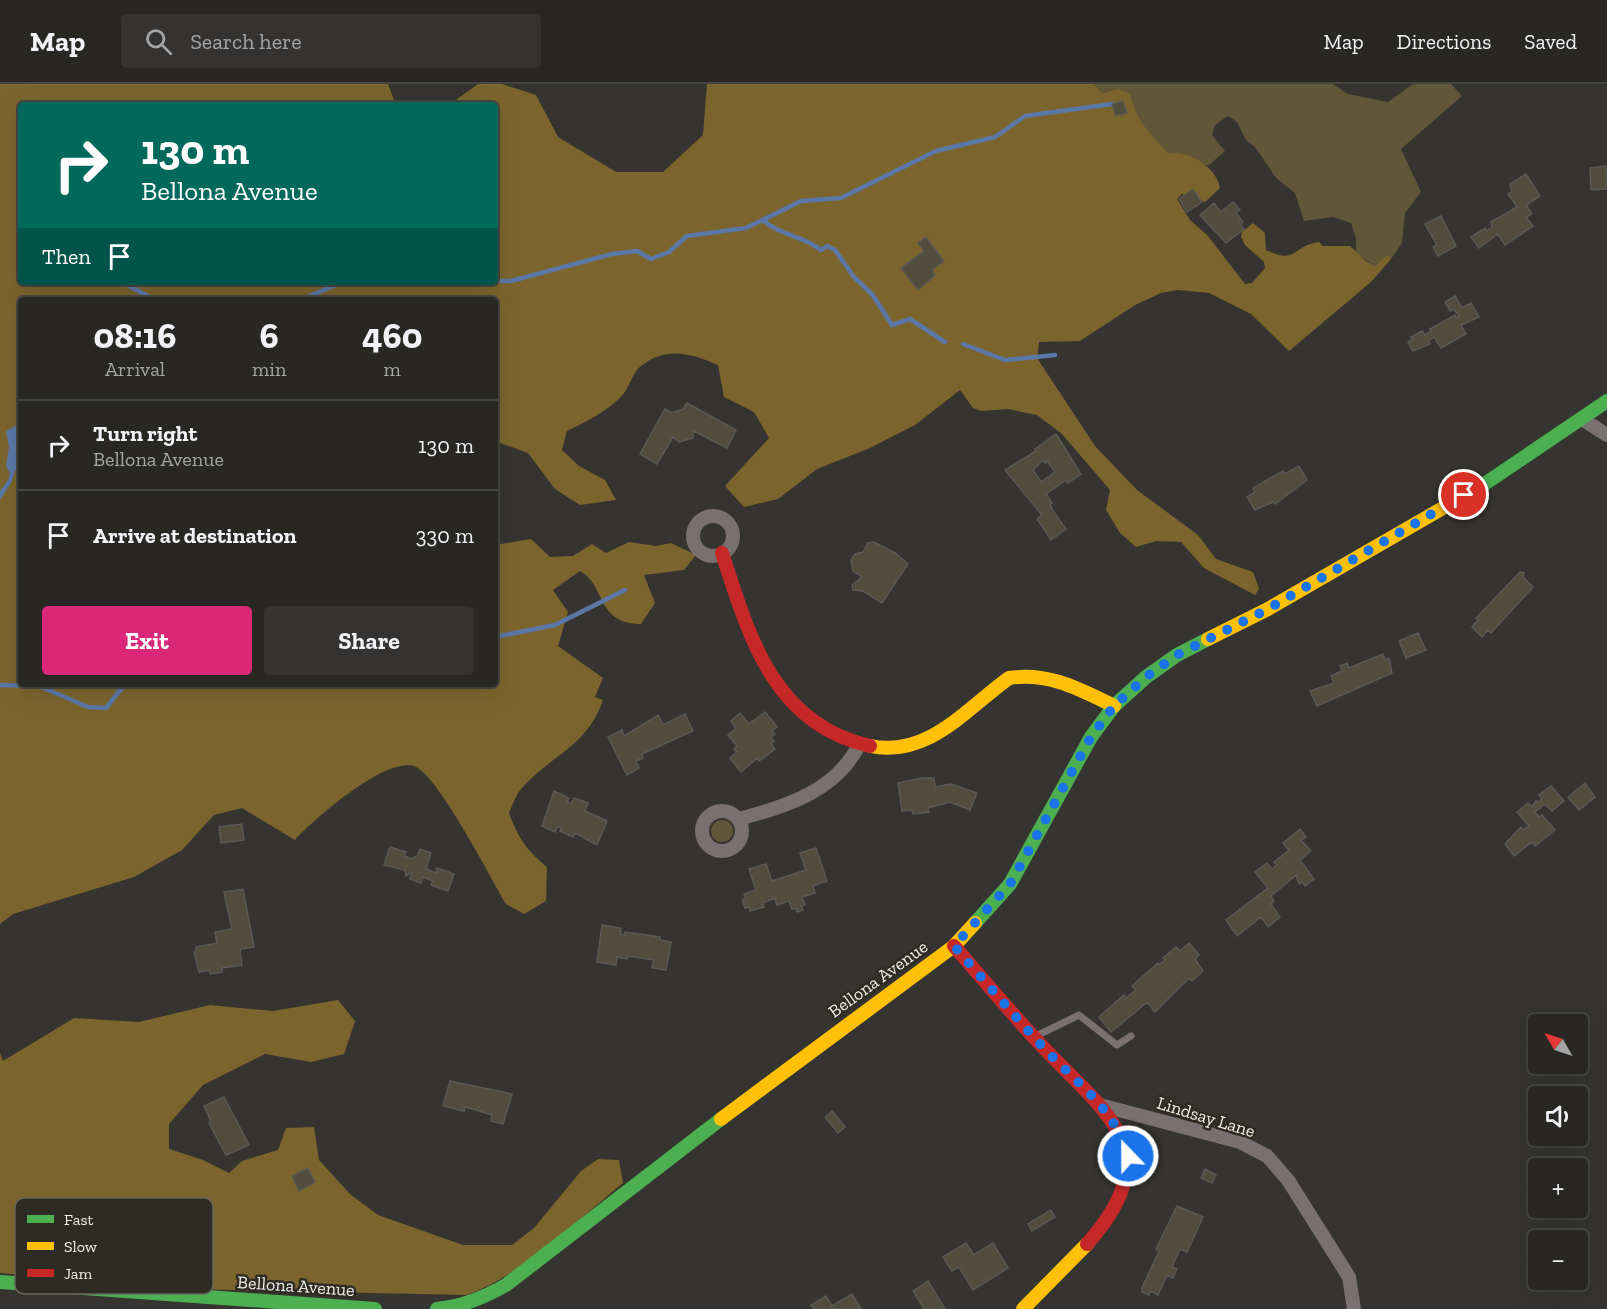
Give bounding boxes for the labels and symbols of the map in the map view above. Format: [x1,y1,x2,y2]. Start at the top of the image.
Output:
pin [1438,469,1489,520]
street label: Bellona Avenue [824,935,932,1023]
north arrow [1528,1014,1588,1074]
street label: Lindsay Lane [1154,1092,1258,1142]
position arrow [1096,1124,1160,1188]
legend [15,1198,213,1294]
text: Fast [64,1210,93,1229]
text: Slow [64,1237,98,1256]
text: Jam [64,1264,93,1283]
street label: Bellona Avenue [237,1271,355,1301]

